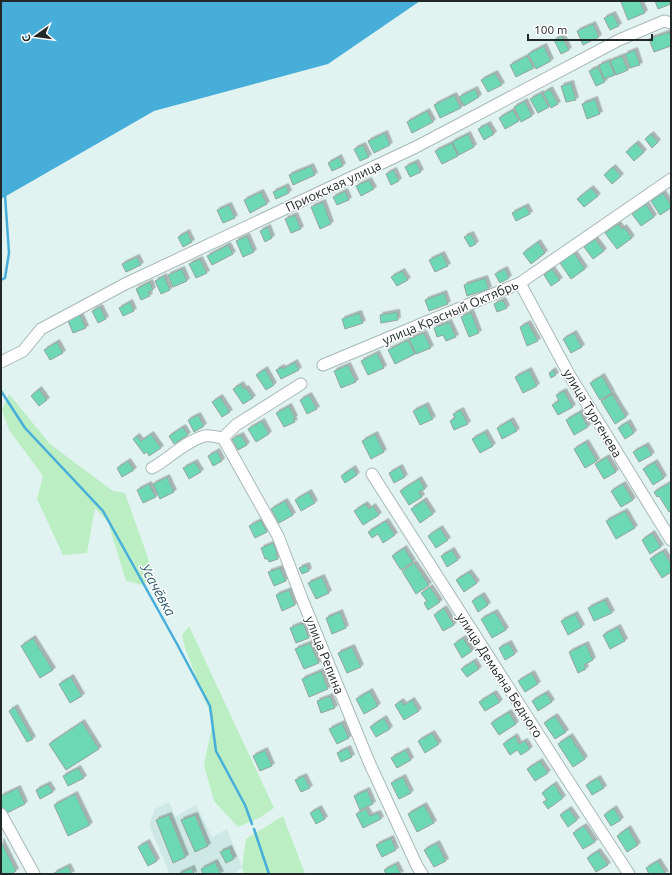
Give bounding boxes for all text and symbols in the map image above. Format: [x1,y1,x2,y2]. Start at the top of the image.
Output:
north arrow [16,16,56,56]
scale bar [528,16,652,42]
text: 100 m [534,23,567,36]
text: С [20,34,33,43]
street label: Приокская улица [283,158,383,214]
street label: улица Красный Октябрь [380,277,520,347]
street label: улица Тургенева [561,366,625,460]
water label: Усачёвка [137,560,179,619]
street label: улица Демьяна Бедного [454,610,546,740]
street label: улица Репина [303,614,347,696]

